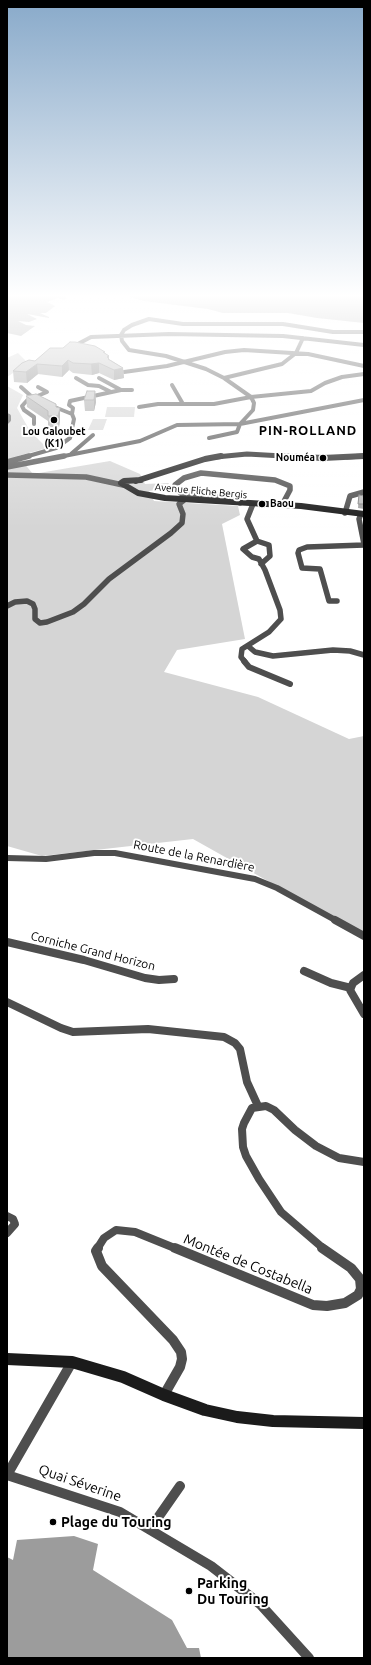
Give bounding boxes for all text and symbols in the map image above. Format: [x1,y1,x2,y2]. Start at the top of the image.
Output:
marker: Lou Galoubet (K1) [49,415,59,425]
district label: PIN-ROLLAND [259,423,357,439]
place label: Lou Galoubet (K1) [22,426,86,450]
place label: Nouméa [276,452,315,464]
marker: Nouméa [318,453,328,463]
street label: Avenue Fliche Bergis [154,481,248,501]
place label: Baou [270,498,294,510]
marker: Baou [257,499,267,509]
street label: Route de la Renardière [132,837,256,875]
street label: Corniche Grand Horizon [29,929,157,973]
street label: Montée de Costabella [181,1230,315,1298]
street label: Quai Séverine [36,1461,124,1505]
place label: Plage du Touring [61,1514,172,1530]
marker: Plage du Touring [48,1517,58,1527]
place label: Parking Du Touring [197,1575,269,1608]
marker: Parking Du Touring [184,1586,194,1596]

